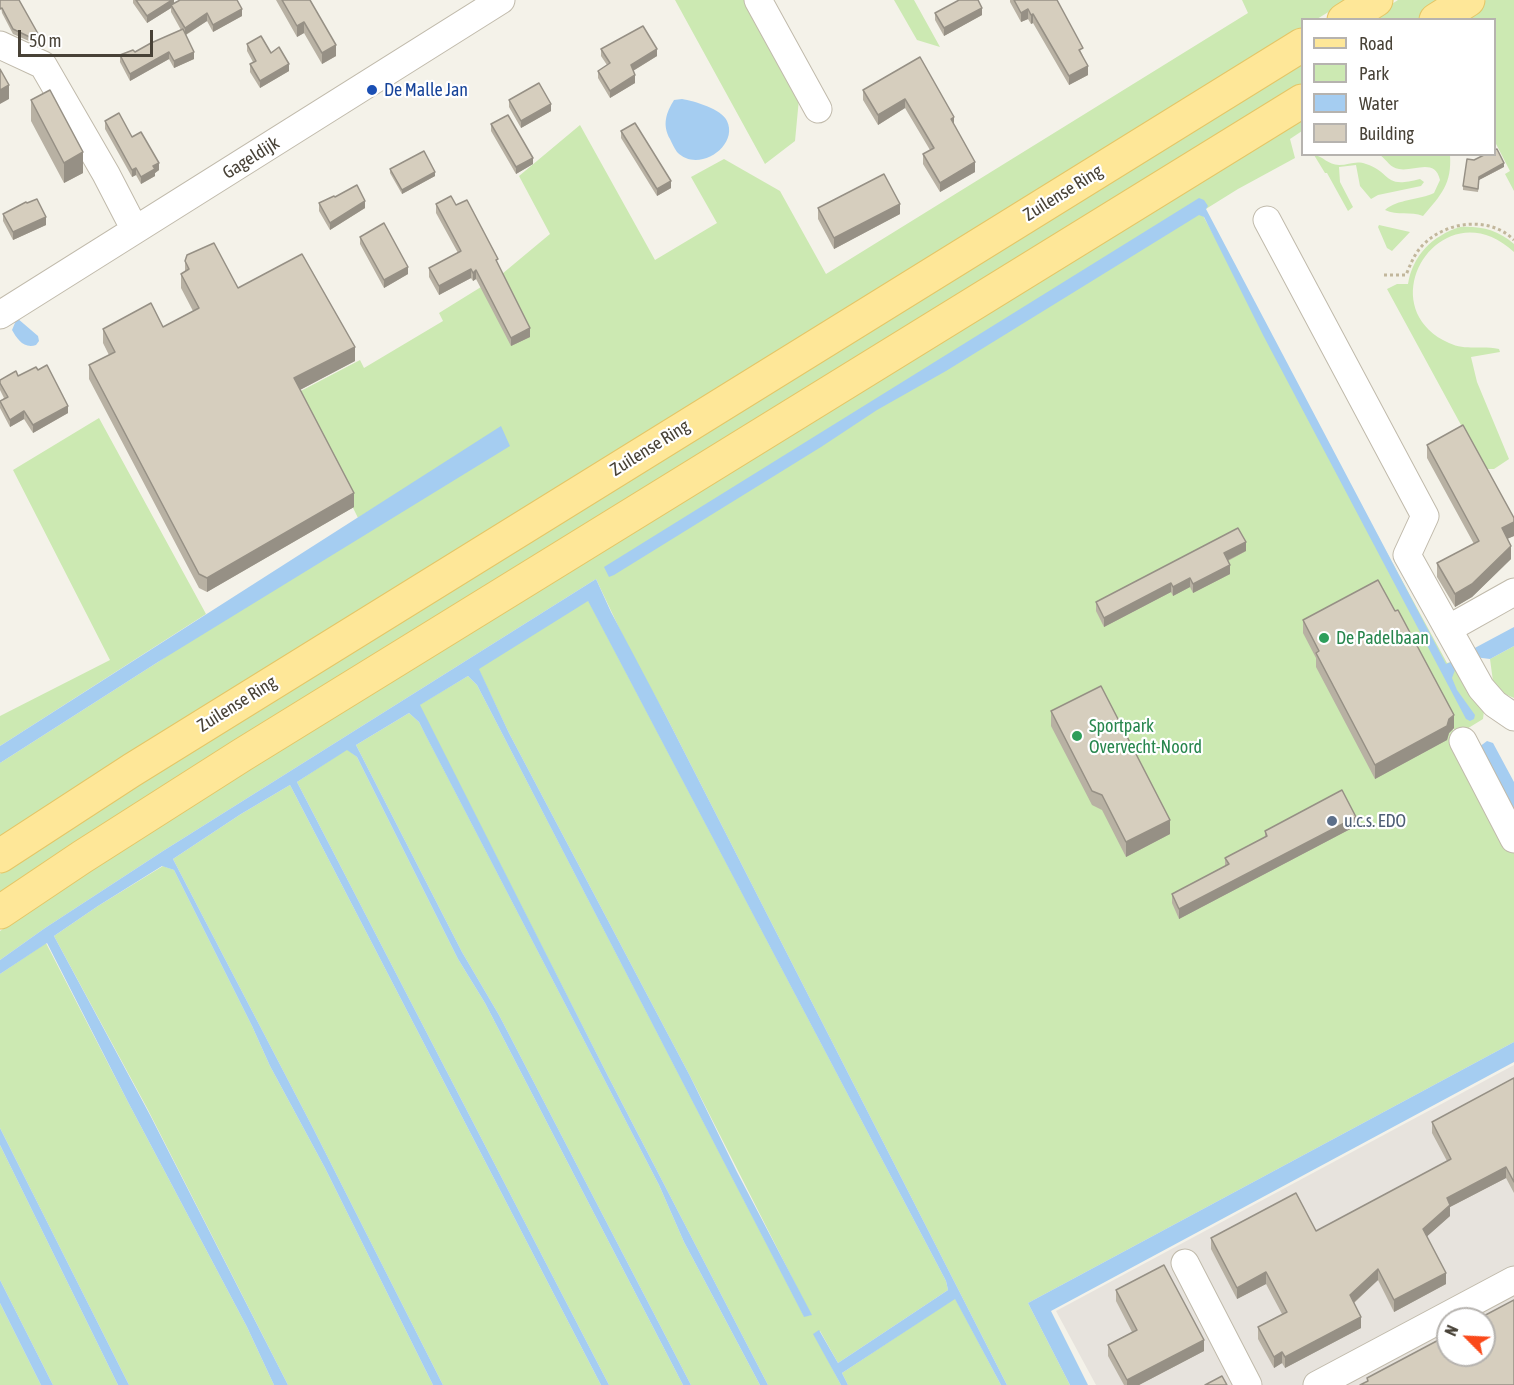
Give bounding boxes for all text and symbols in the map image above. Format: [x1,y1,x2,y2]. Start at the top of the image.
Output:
scale bar [21,18,156,56]
legend [1301,18,1496,156]
text: 50 m [29,30,61,51]
text: Road [1359,33,1393,54]
text: Park [1359,63,1389,84]
place label: De Malle Jan [384,79,468,101]
marker: De Malle Jan [365,83,379,97]
text: Water [1359,93,1398,114]
text: Building [1359,123,1414,144]
street label: Gageldijk [219,132,283,184]
street label: Zuilense Ring [1020,160,1106,226]
street label: Zuilense Ring [607,415,693,481]
place label: De Padelbaan [1336,627,1429,649]
marker: De Padelbaan [1317,631,1331,645]
street label: Zuilense Ring [194,671,280,737]
place label: Sportpark Overvecht-Noord [1089,715,1202,758]
marker: Sportpark Overvecht-Noord [1070,729,1084,743]
place label: u.c.s. EDO [1344,810,1406,832]
marker: u.c.s. EDO [1325,814,1339,828]
north arrow [1436,1307,1496,1367]
text: N [1441,1323,1462,1338]

